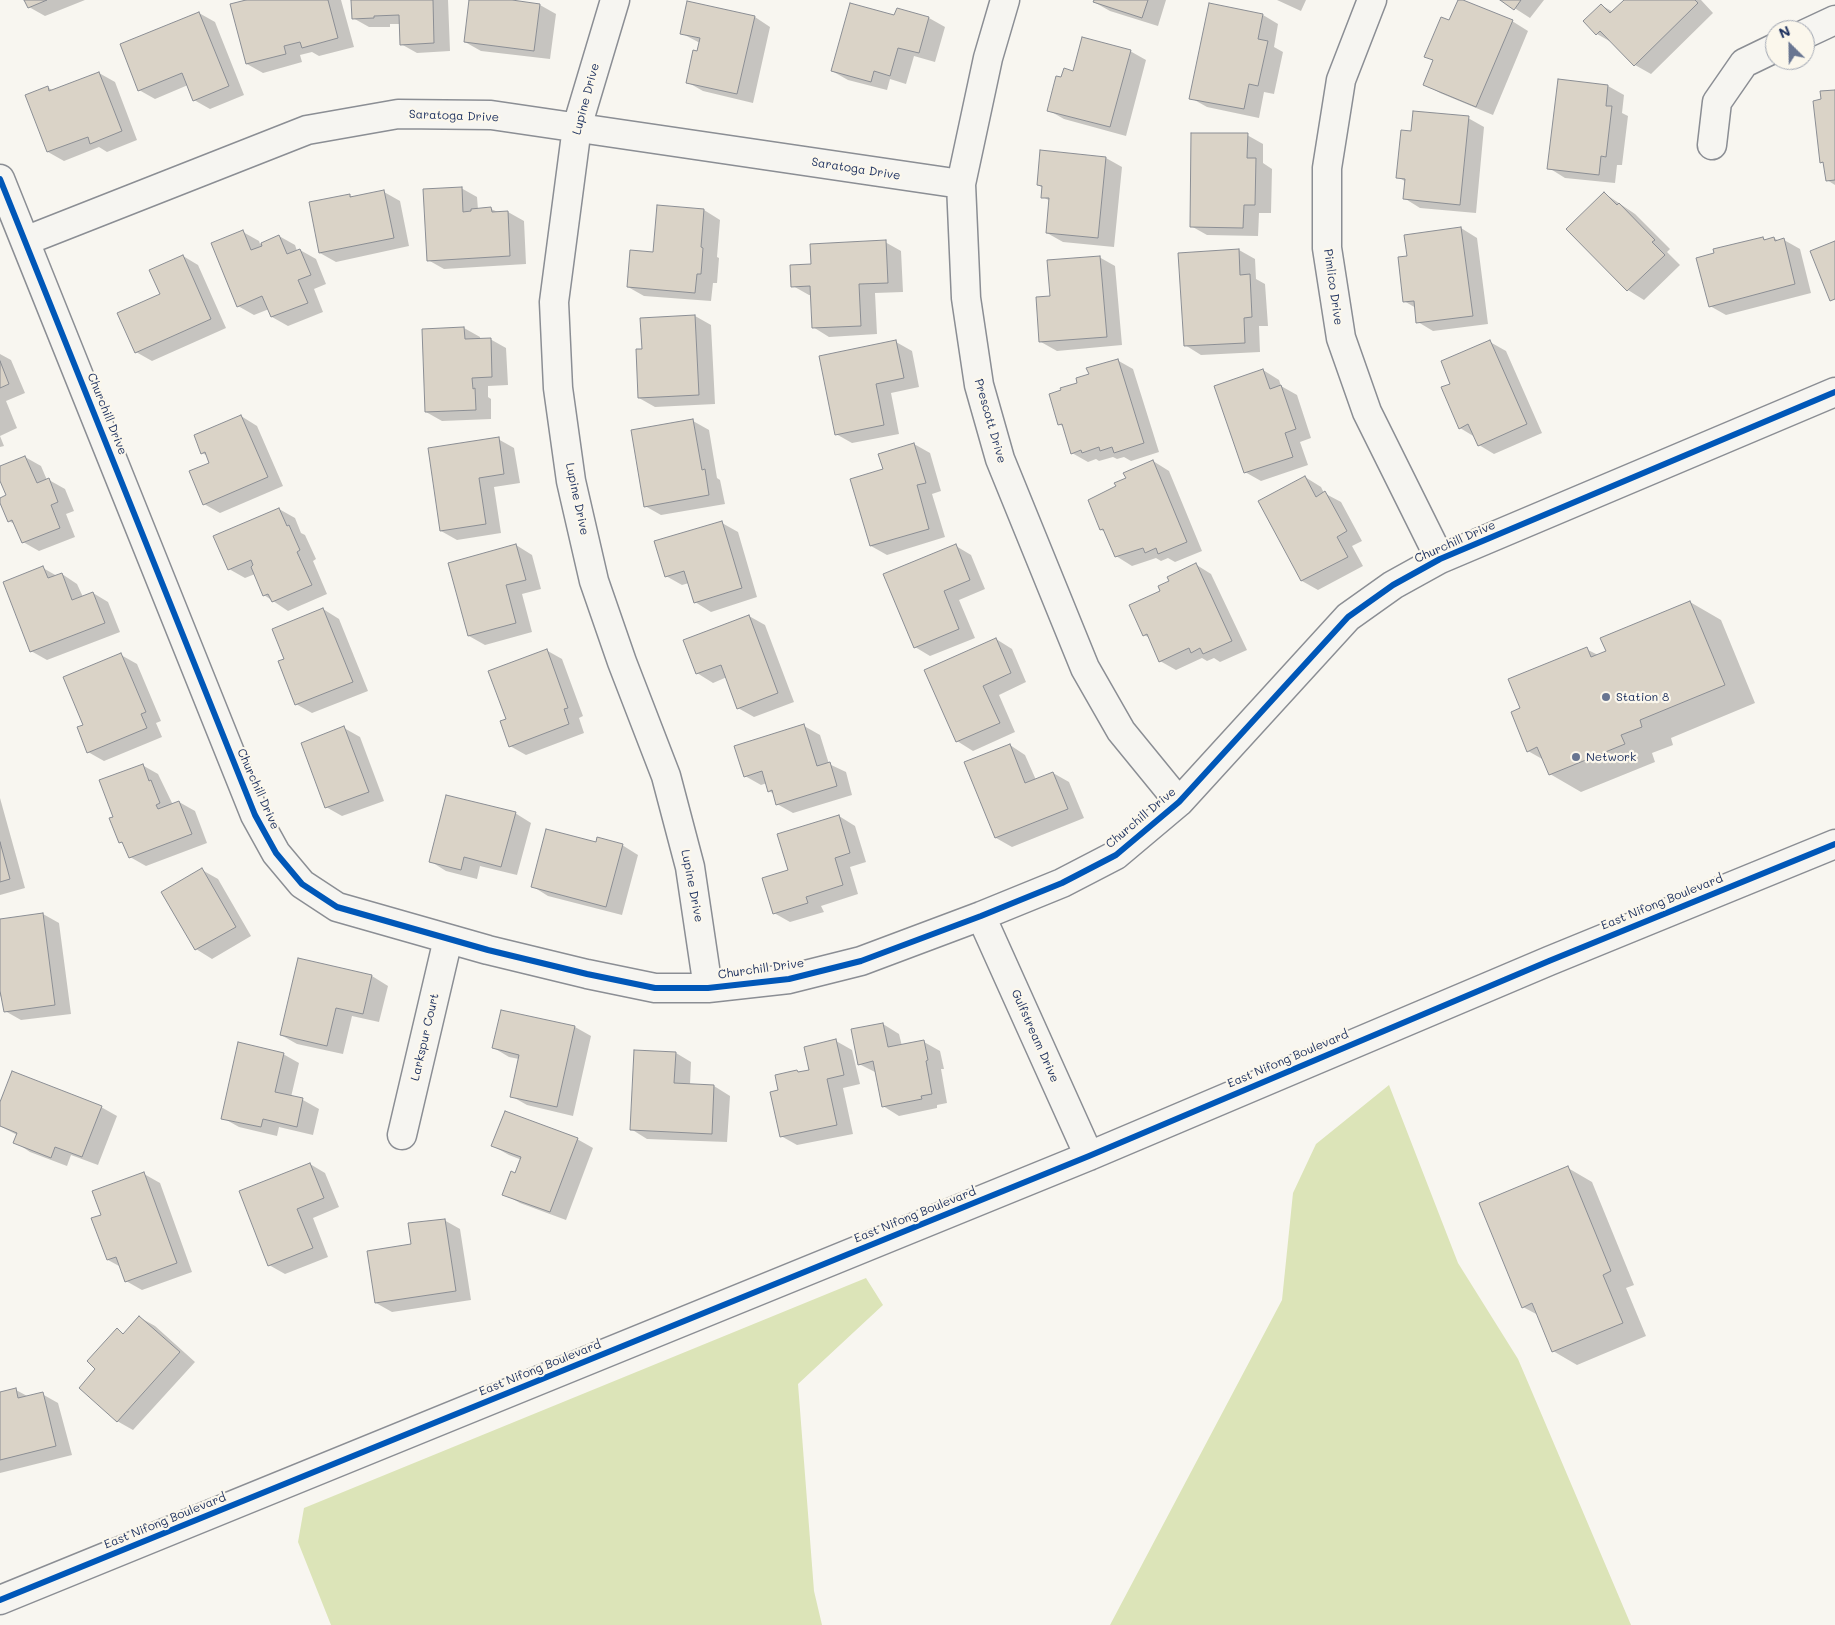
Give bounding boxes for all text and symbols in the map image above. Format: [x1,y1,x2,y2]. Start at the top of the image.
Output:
north arrow [1765,20,1815,70]
text: N [1776,21,1793,42]
street label: Lupine Drive [570,62,602,136]
street label: Saratoga Drive [409,107,499,125]
street label: Saratoga Drive [810,155,902,183]
street label: Pimlico Drive [1321,248,1345,326]
street label: Churchill Drive [84,371,130,457]
street label: Prescott Drive [971,377,1009,465]
street label: Lupine Drive [562,462,592,536]
street label: Churchill Drive [1412,518,1498,566]
place label: Station 8 [1616,690,1669,704]
marker: Station 8 [1600,691,1612,703]
street label: Churchill Drive [234,746,282,832]
place label: Network [1586,750,1636,764]
marker: Network [1570,751,1582,763]
street label: Churchill Drive [1103,785,1179,851]
street label: Lupine Drive [678,849,706,923]
street label: East Nifong Boulevard [1599,871,1725,933]
street label: Churchill Drive [717,956,805,982]
street label: Gulfstream Drive [1008,987,1062,1085]
street label: Larkspur Court [408,992,442,1082]
street label: East Nifong Boulevard [1225,1027,1351,1091]
street label: East Nifong Boulevard [852,1184,978,1246]
street label: East Nifong Boulevard [477,1337,603,1399]
street label: East Nifong Boulevard [102,1490,228,1552]

